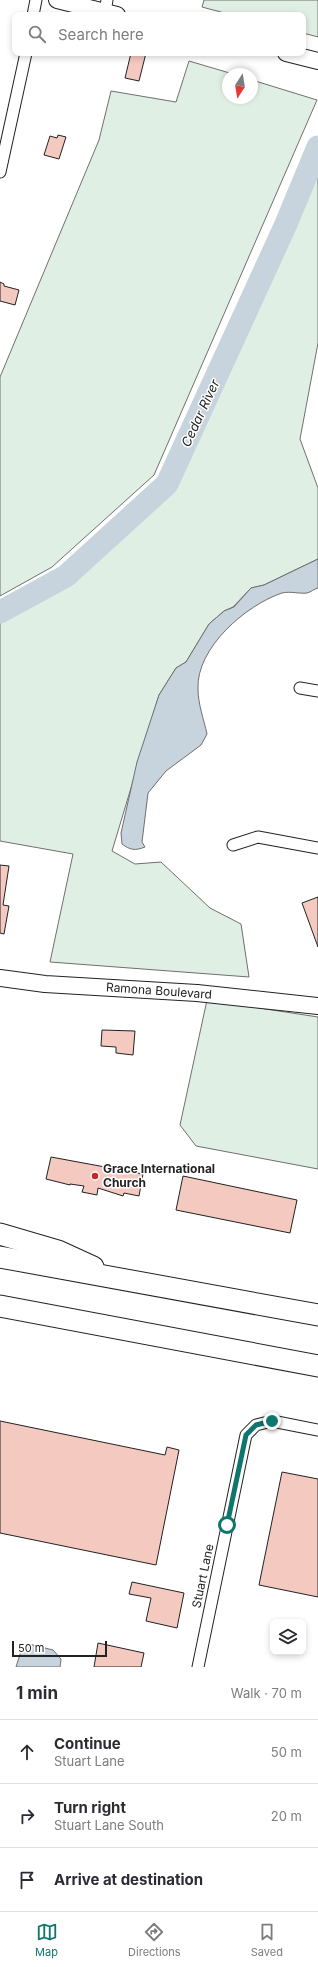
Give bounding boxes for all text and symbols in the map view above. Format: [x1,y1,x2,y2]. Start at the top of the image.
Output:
search box [12,12,306,56]
icon: search [26,23,48,45]
text: Search here [58,25,144,44]
north arrow [222,68,258,104]
water label: Cedar River [177,376,223,449]
street label: Ramona Boulevard [106,979,213,1002]
place label: Grace International Church [103,1161,215,1190]
marker: Grace International Church [90,1171,100,1181]
route end [263,1412,281,1430]
route start [218,1516,236,1534]
street label: Stuart Lane [188,1543,217,1609]
map controls [270,1619,306,1655]
button: layers [270,1619,306,1655]
scale bar [12,1639,107,1658]
text: 50 m [18,1641,44,1655]
text: 1 min [16,1683,58,1703]
text: Walk · 70 m [231,1685,302,1701]
text: Continue [54,1734,121,1753]
icon: ahead [16,1741,38,1763]
text: 50 m [271,1744,302,1760]
text: Stuart Lane [54,1753,125,1769]
text: Turn right [54,1798,126,1817]
icon: right [16,1805,38,1827]
text: 20 m [271,1808,302,1824]
text: Stuart Lane South [54,1817,164,1833]
icon: arrive [16,1869,38,1891]
text: Arrive at destination [54,1870,203,1889]
tab: Map [35,1921,58,1959]
tab: Directions [128,1921,181,1959]
tab: Saved [251,1921,283,1959]

